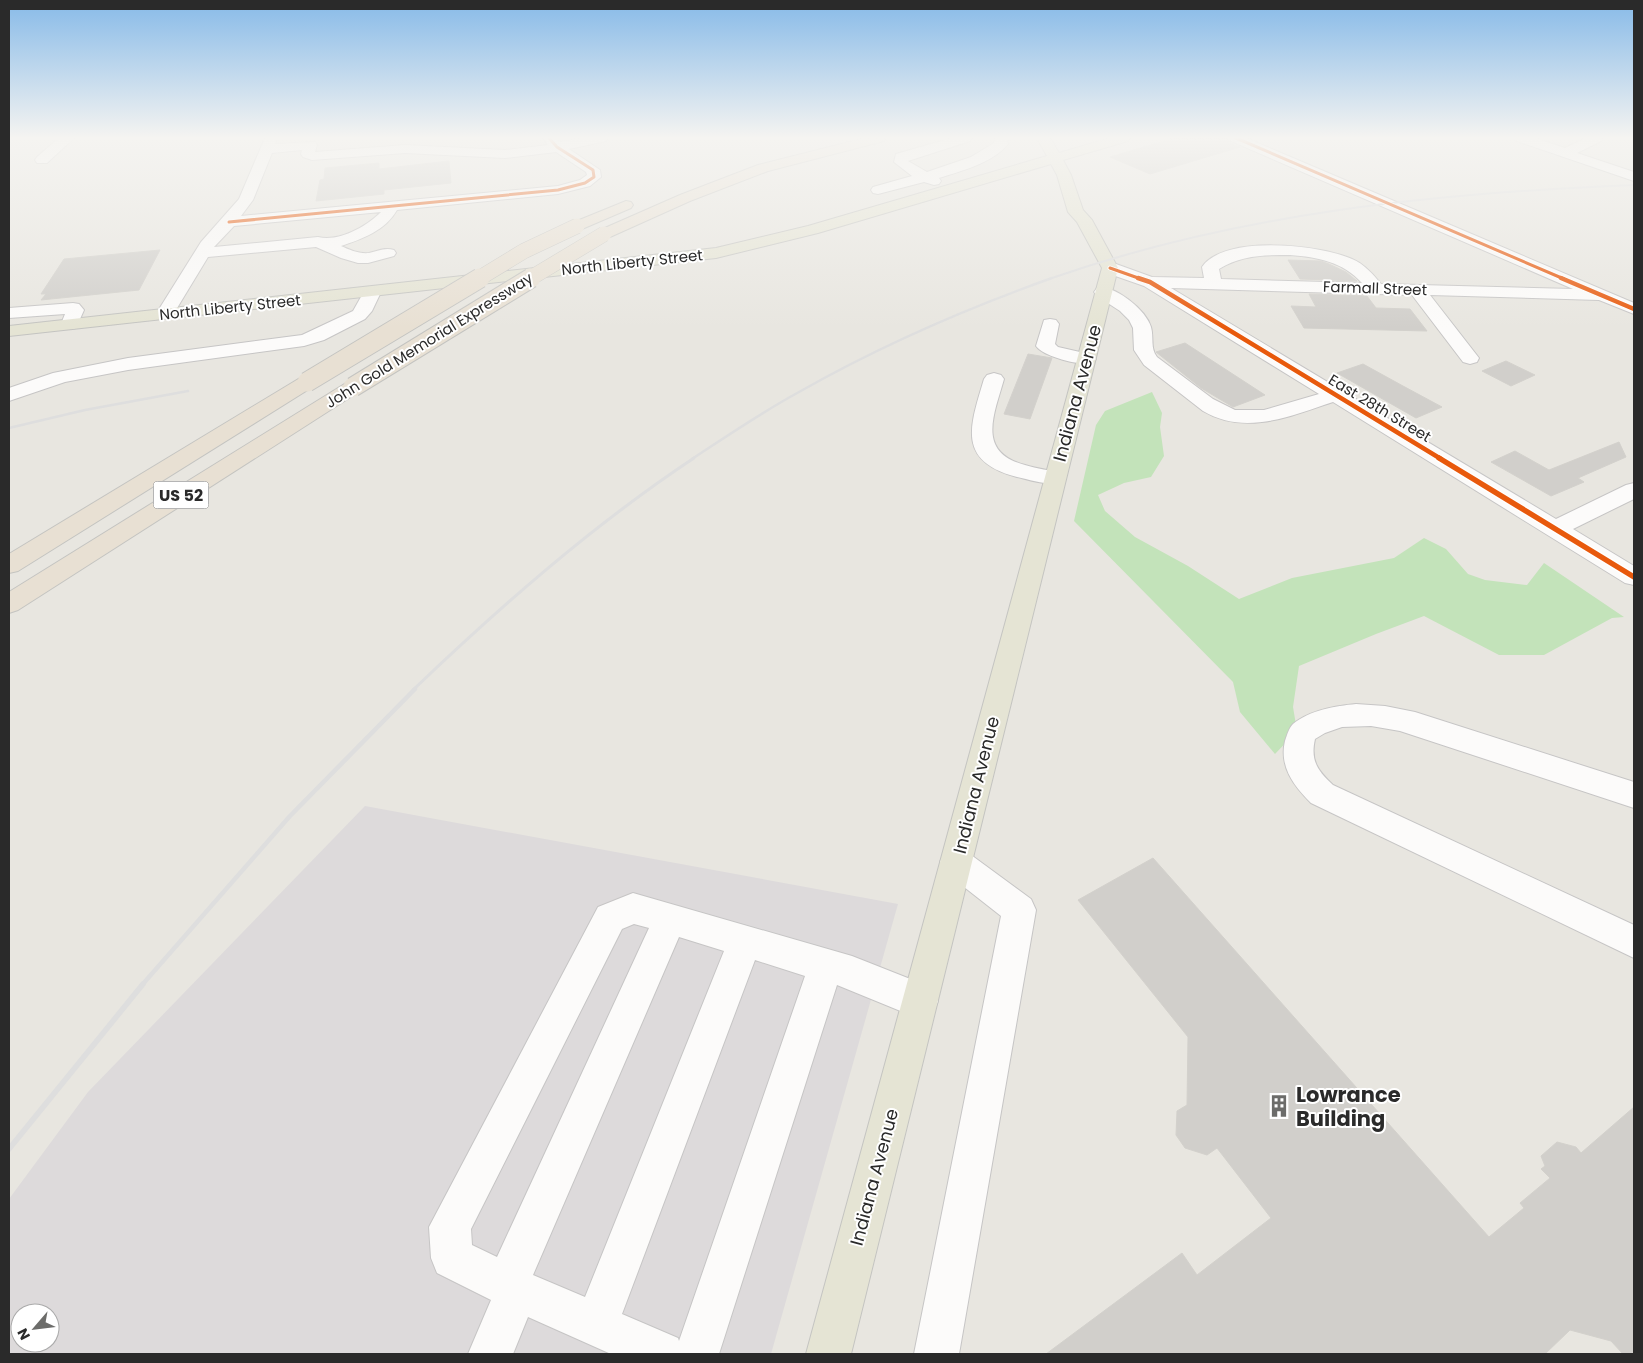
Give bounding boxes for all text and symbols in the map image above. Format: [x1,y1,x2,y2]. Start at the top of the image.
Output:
street label: North Liberty Street [560,244,704,280]
street label: John Gold Memorial Expressway [321,267,537,413]
street label: Farmall Street [1323,276,1427,300]
street label: North Liberty Street [158,289,302,325]
street label: Indiana Avenue [1047,322,1107,464]
street label: East 28th Street [1325,369,1435,447]
road number: US 52 [154,482,208,508]
street label: Indiana Avenue [947,714,1005,856]
place label: Lowrance Building [1296,1080,1401,1133]
building icon: Lowrance Building [1266,1093,1292,1119]
street label: Indiana Avenue [844,1106,904,1248]
north arrow [10,1303,60,1353]
text: N [12,1325,35,1343]

